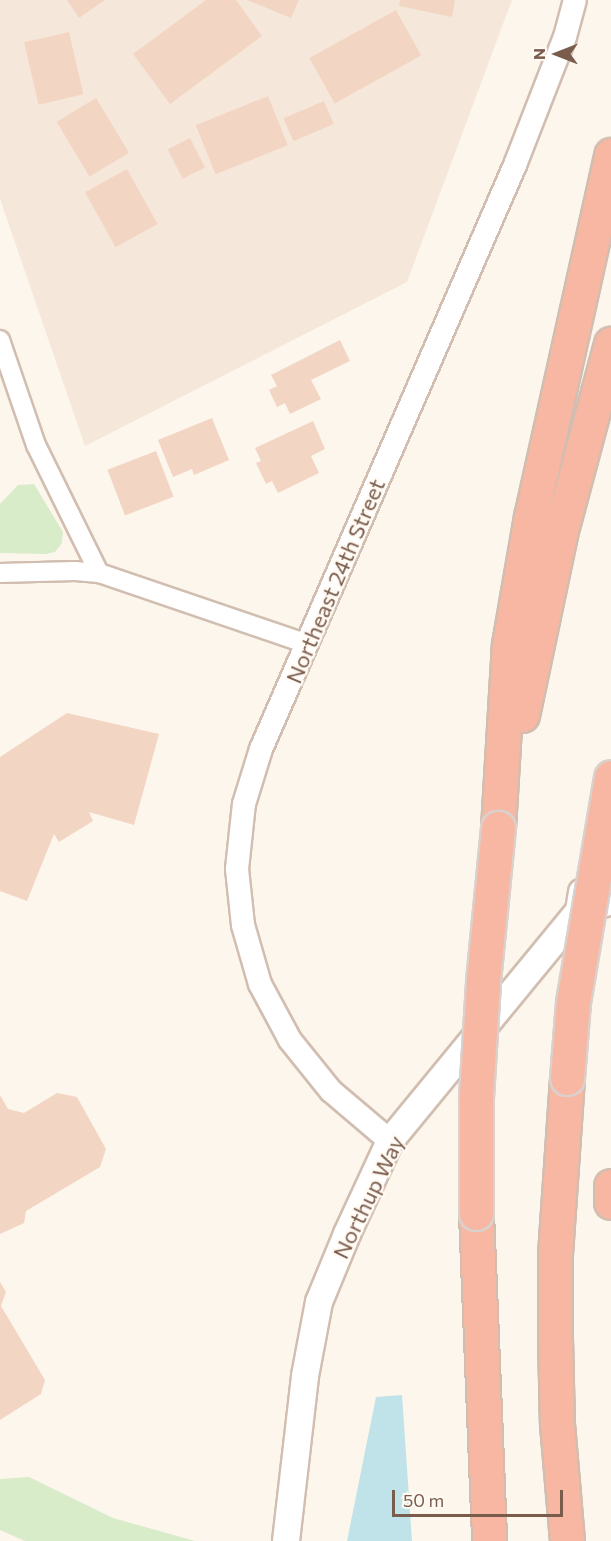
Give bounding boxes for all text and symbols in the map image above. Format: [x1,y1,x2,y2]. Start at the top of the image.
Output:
north arrow [527,24,587,84]
text: N [529,48,548,60]
street label: Northeast 24th Street [280,475,390,687]
street label: Northup Way [327,1131,409,1263]
scale bar [395,1478,566,1516]
text: 50 m [403,1489,444,1511]

